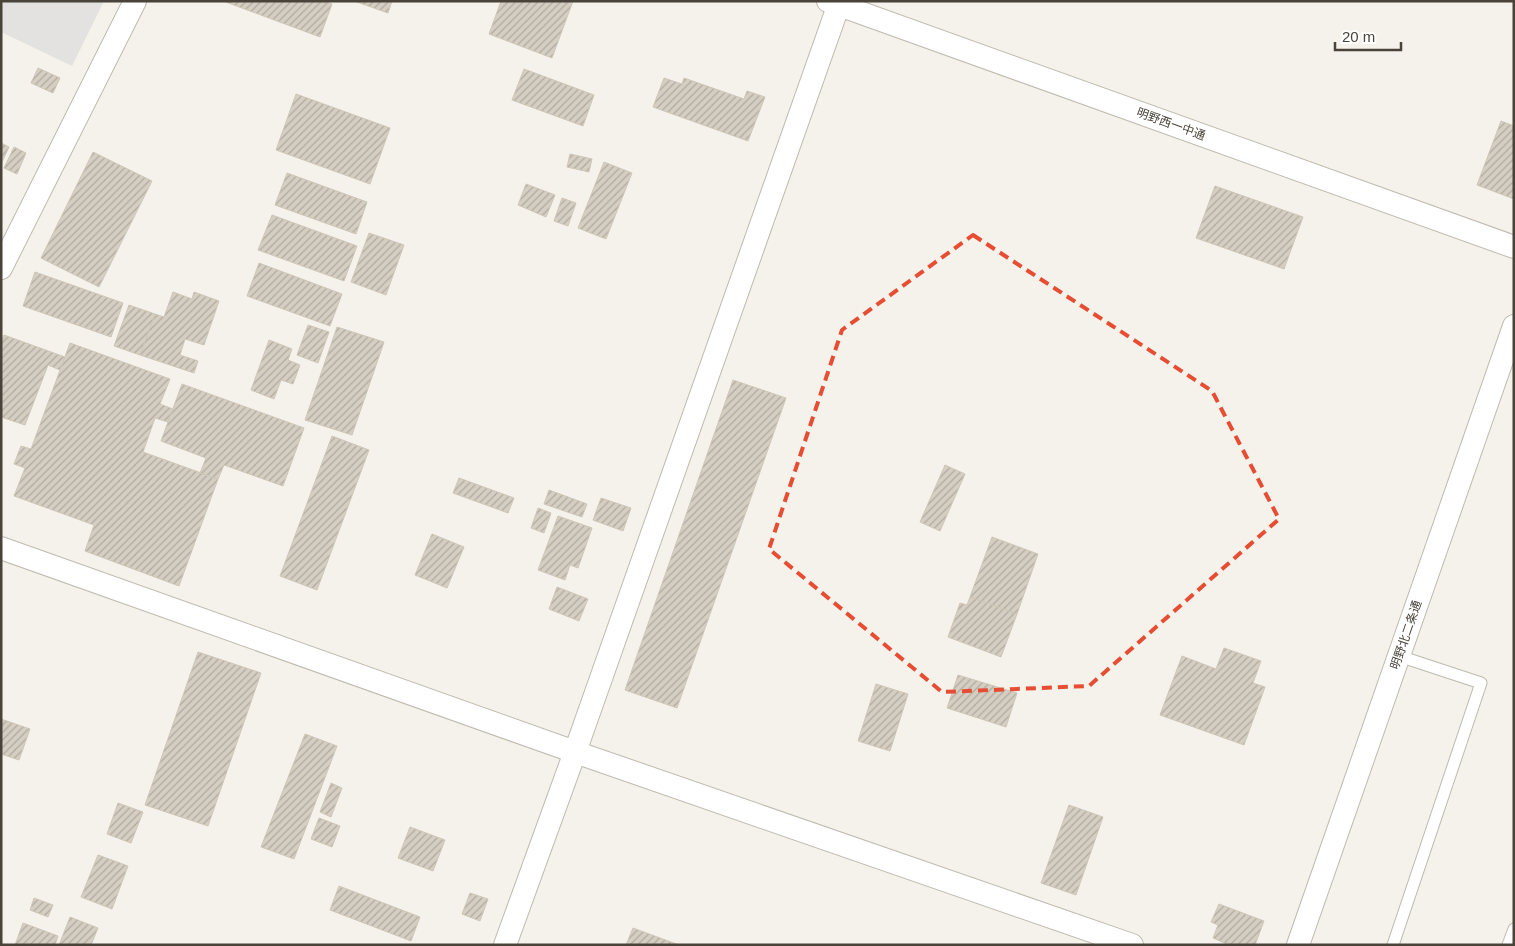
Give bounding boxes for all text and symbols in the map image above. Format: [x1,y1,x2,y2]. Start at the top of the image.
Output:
scale bar [1335,20,1401,52]
text: 20 m [1342,28,1375,45]
street label: 明野西一中通 [1135,105,1207,143]
street label: 明野北二条通 [1388,599,1424,671]

